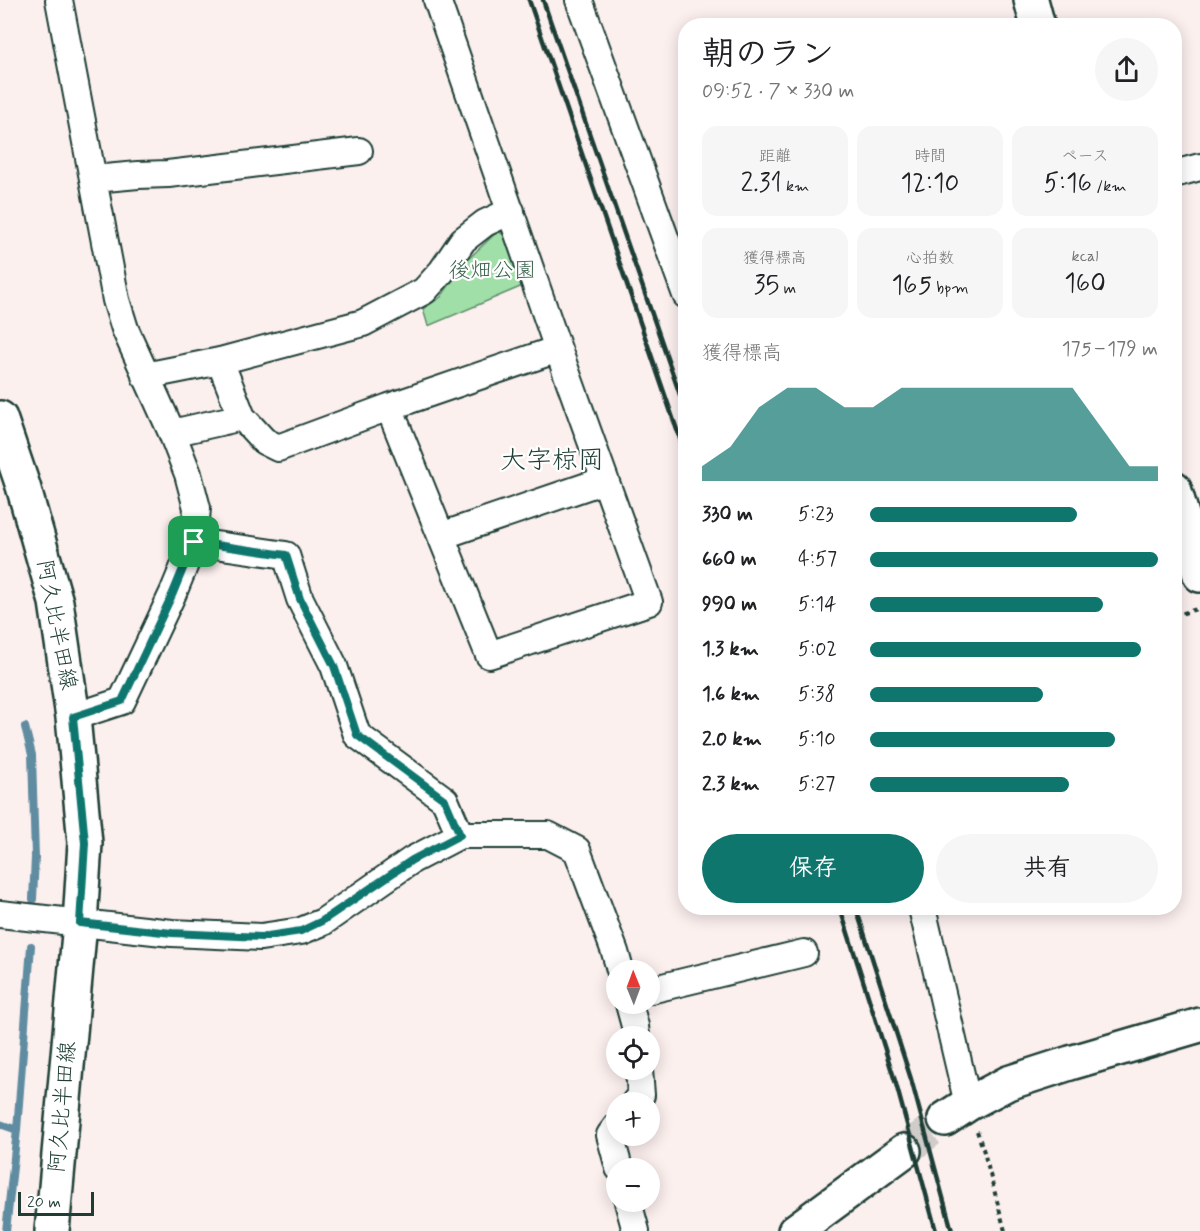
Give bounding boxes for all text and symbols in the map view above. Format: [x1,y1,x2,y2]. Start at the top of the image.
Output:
text: 朝のラン [702,33,834,77]
button: share [1095,38,1158,101]
text: 09:52 · 7 × 330 m [702,78,854,105]
text: 距離 [759,146,791,167]
text: 時間 [914,146,946,167]
text: ペース [1061,146,1109,167]
text: 2.31 [741,167,782,201]
text: 12:10 [901,167,959,201]
text: 5:16 [1043,167,1092,201]
text: km [782,176,809,197]
text: /km [1092,176,1127,197]
text: kcal [1072,246,1098,267]
text: 獲得標高 [743,248,807,269]
text: 心拍数 [906,248,954,269]
park label: 後畑公園 [448,257,536,285]
text: 160 [1064,267,1106,301]
text: 35 [754,269,779,303]
text: 165 [891,269,932,303]
text: m [779,278,796,299]
text: bpm [932,278,969,299]
text: 175–179 m [1062,336,1158,363]
text: 獲得標高 [702,340,782,367]
district label: 大字椋岡 [500,444,604,478]
text: 330 m [702,501,753,528]
text: 5:23 [798,501,834,528]
pin [168,516,219,567]
icon: arrive [177,525,210,558]
text: 660 m [702,546,757,573]
text: 4:57 [798,546,837,573]
street label: 阿久比半田線 [30,558,82,692]
text: 990 m [702,591,757,618]
text: 5:14 [798,591,836,618]
text: 1.3 km [702,636,759,663]
text: 5:02 [798,636,837,663]
text: 1.6 km [702,681,760,708]
text: 5:38 [798,681,835,708]
text: 2.0 km [702,726,762,753]
text: 5:10 [798,726,836,753]
text: 2.3 km [702,771,760,798]
text: 5:27 [798,771,835,798]
button: 保存 [702,834,924,903]
button: 共有 [936,834,1158,903]
north arrow [606,960,660,1014]
map controls [606,960,660,1212]
button: locate [606,1026,660,1080]
street label: 阿久比半田線 [43,1040,83,1174]
button: + [606,1092,660,1146]
button: − [606,1158,660,1212]
scale bar [18,1189,94,1216]
text: 20 m [27,1192,61,1213]

